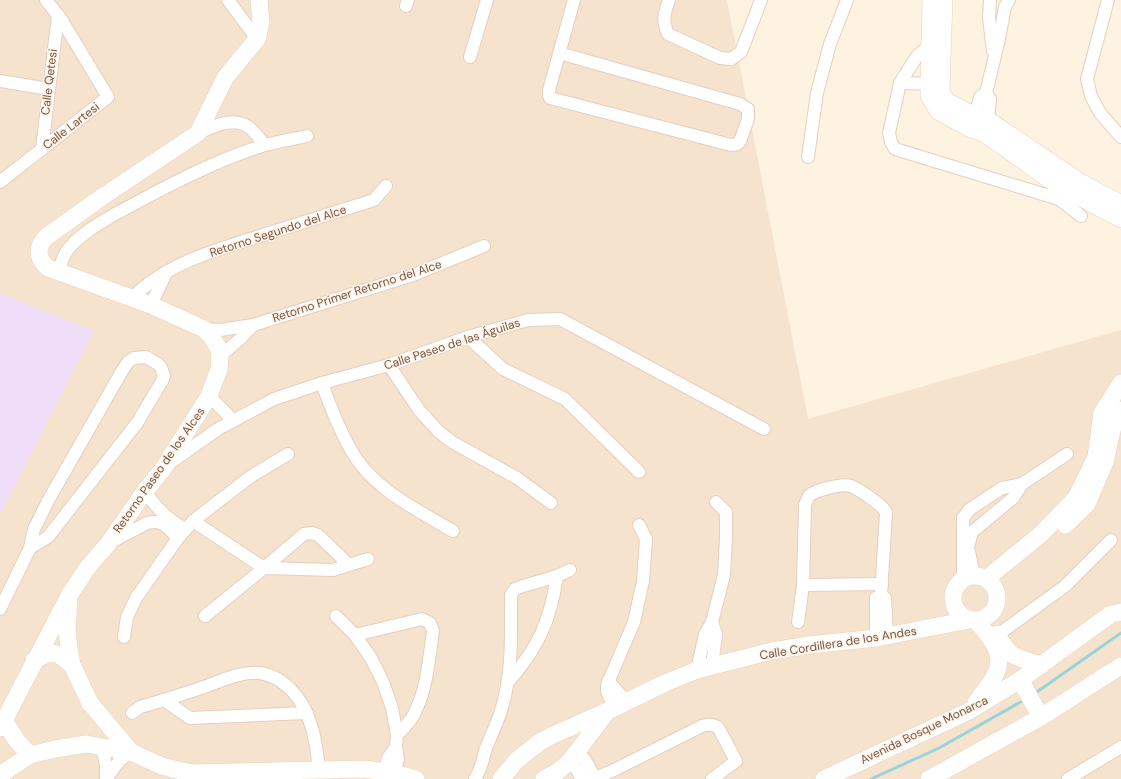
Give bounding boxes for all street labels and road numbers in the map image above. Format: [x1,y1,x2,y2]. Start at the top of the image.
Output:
street label: Calle Qetesi [37,48,61,116]
street label: Calle Lartesi [39,99,103,153]
street label: Retorno Segundo del Alce [207,201,349,261]
street label: Retorno Primer Retorno del Alce [270,256,444,326]
street label: Calle Paseo de las Águilas [382,314,522,374]
street label: Retorno Paseo de los Alces [109,404,209,536]
street label: Calle Cordillera de los Andes [758,623,918,663]
street label: Avenida Bosque Monarca [857,692,991,768]

